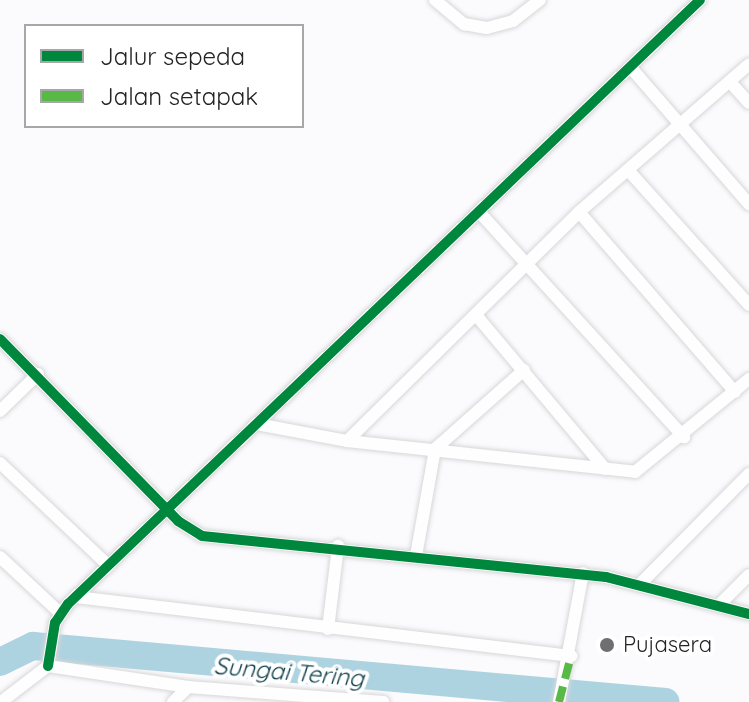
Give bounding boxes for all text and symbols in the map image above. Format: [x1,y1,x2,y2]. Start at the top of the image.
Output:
legend [24,24,304,128]
text: Jalur sepeda [100,41,245,71]
text: Jalan setapak [100,81,258,111]
place label: Pujasera [623,632,712,658]
marker: Pujasera [598,636,616,654]
water label: Sungai Tering [213,651,365,693]

